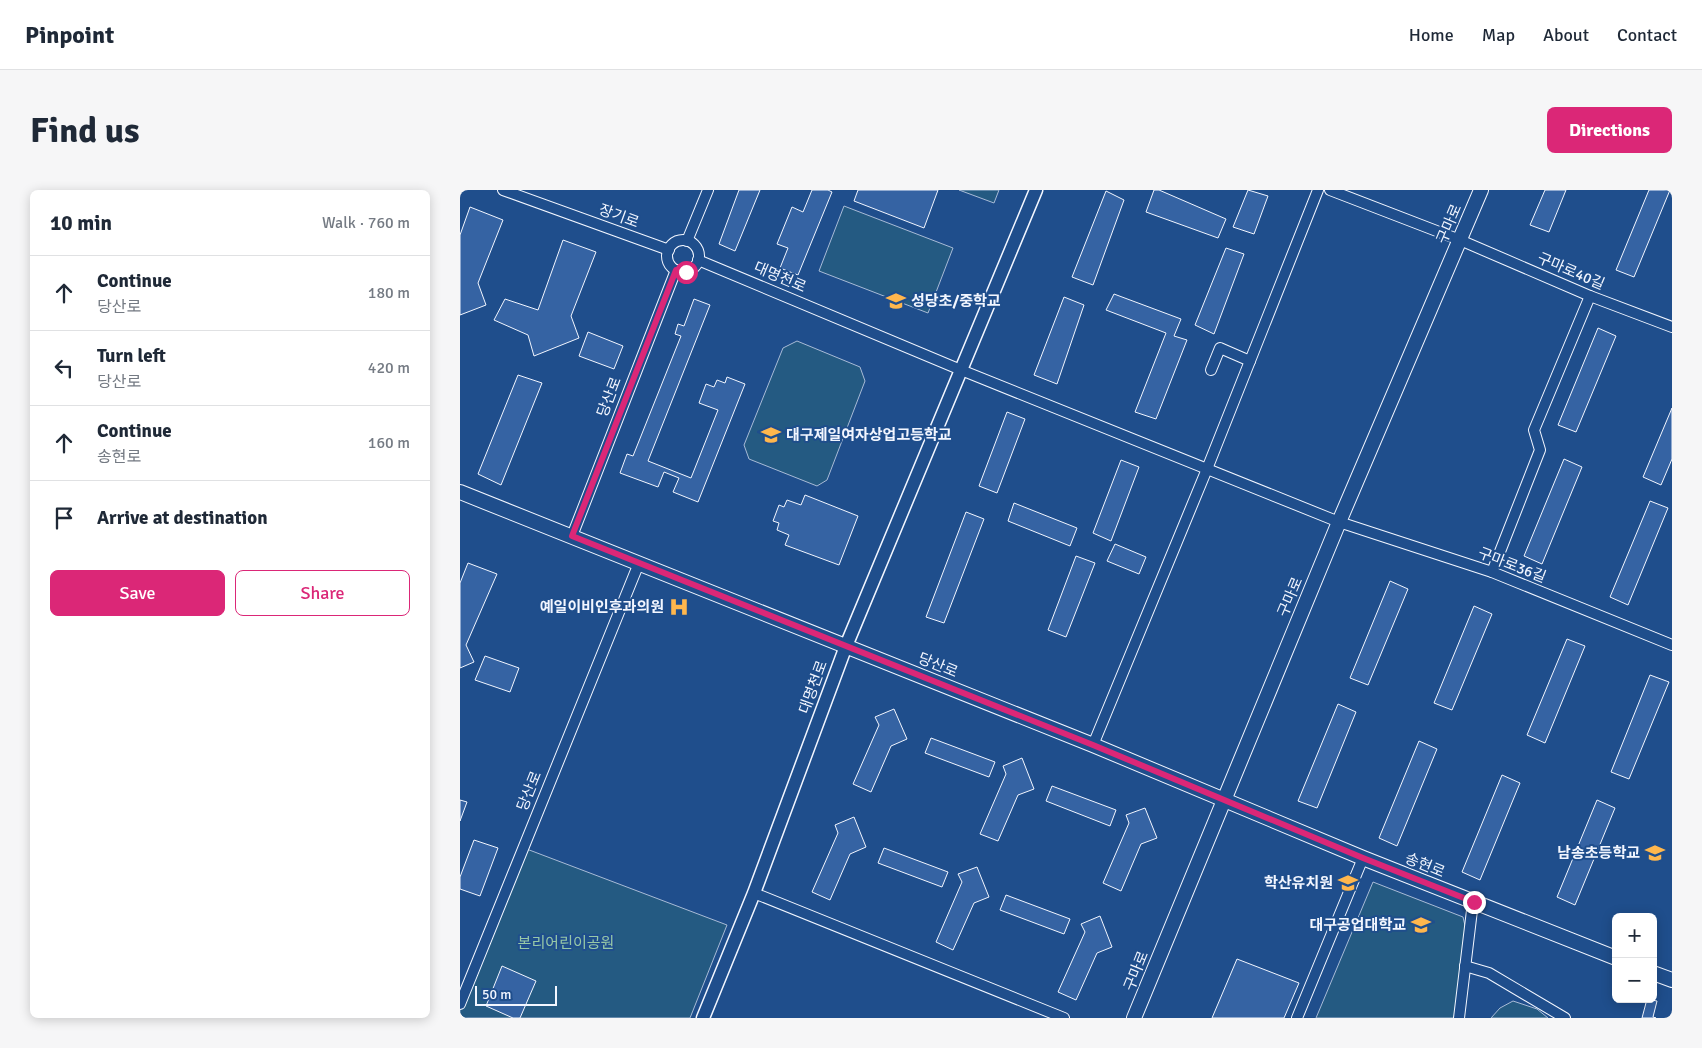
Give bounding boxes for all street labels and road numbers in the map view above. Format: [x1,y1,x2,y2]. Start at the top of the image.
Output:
street label: 장기로 [596,200,642,232]
street label: 구마로 [1433,201,1465,247]
street label: 구마로40길 [1535,249,1607,293]
street label: 대명천로 [751,258,809,296]
street label: 당산로 [593,374,625,420]
street label: 구마로36길 [1475,544,1549,586]
street label: 구마로 [1274,574,1306,620]
street label: 당산로 [915,649,961,681]
street label: 대명천로 [795,658,831,716]
street label: 당산로 [513,768,545,814]
street label: 송현로 [1402,849,1448,881]
street label: 구마로 [1120,948,1152,994]

